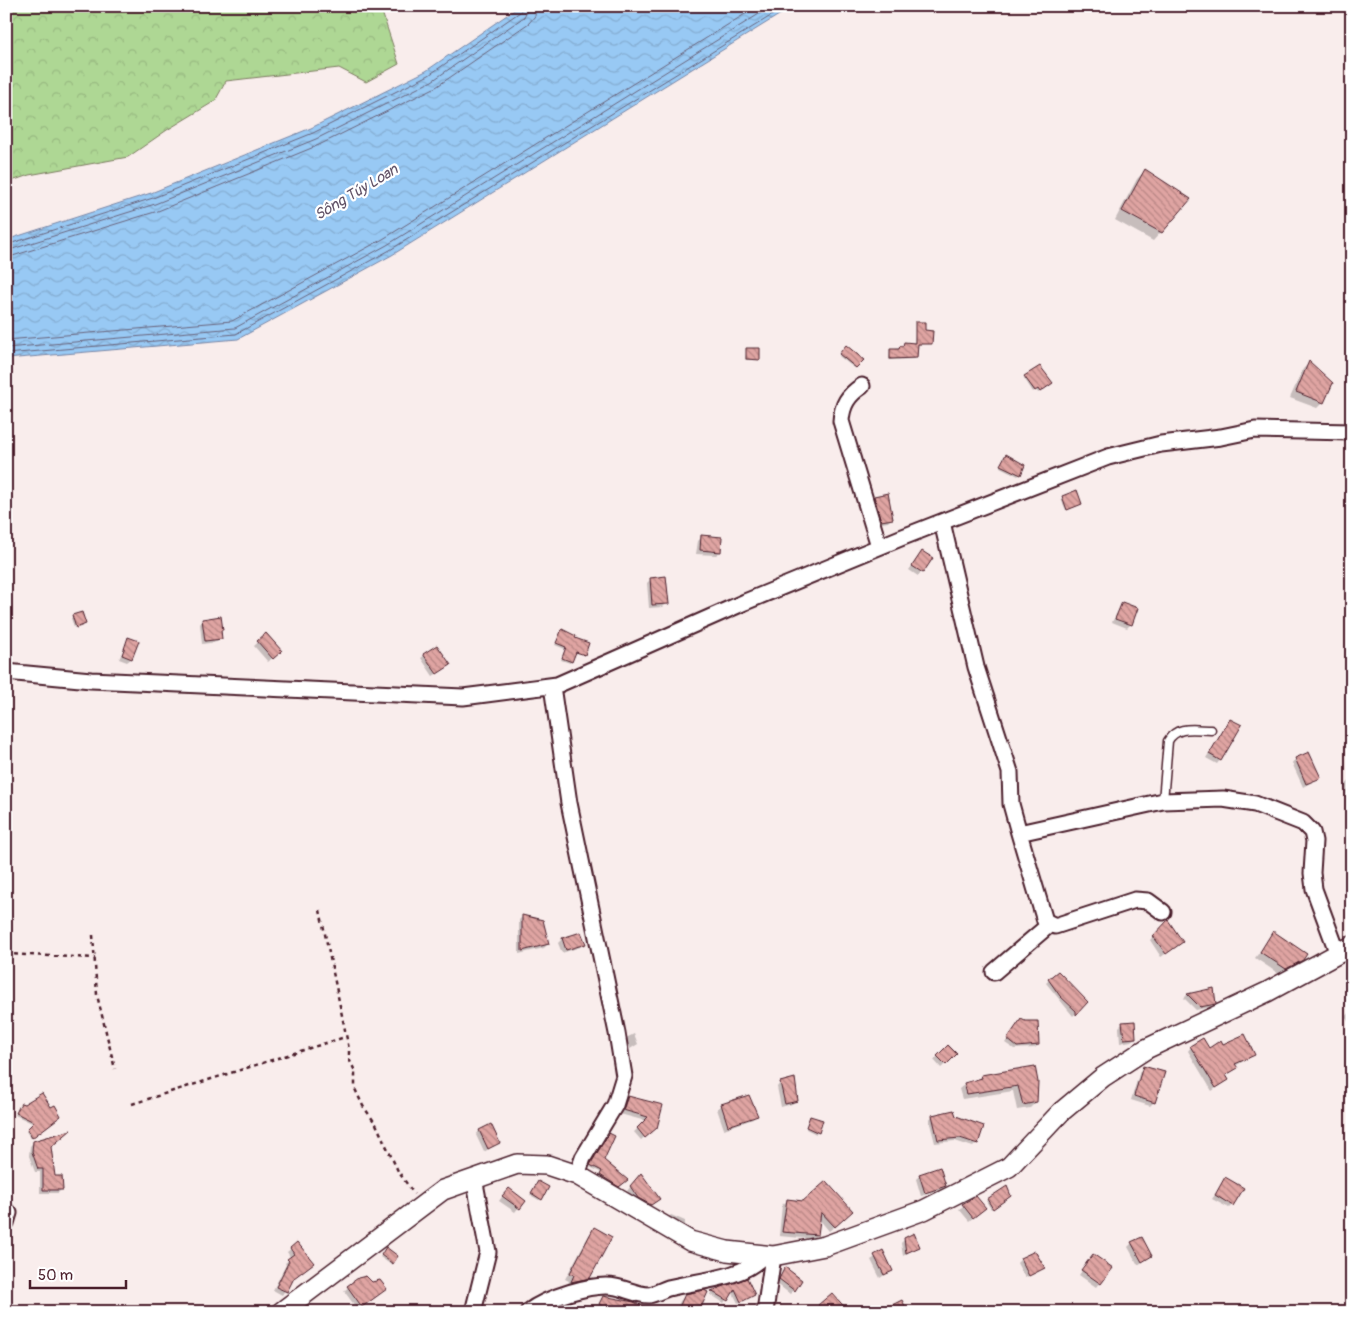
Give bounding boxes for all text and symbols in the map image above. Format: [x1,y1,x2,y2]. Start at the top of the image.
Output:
water label: Sông Túy Loan [311,159,403,225]
scale bar [30,1258,126,1290]
text: 50 m [38,1266,73,1285]

